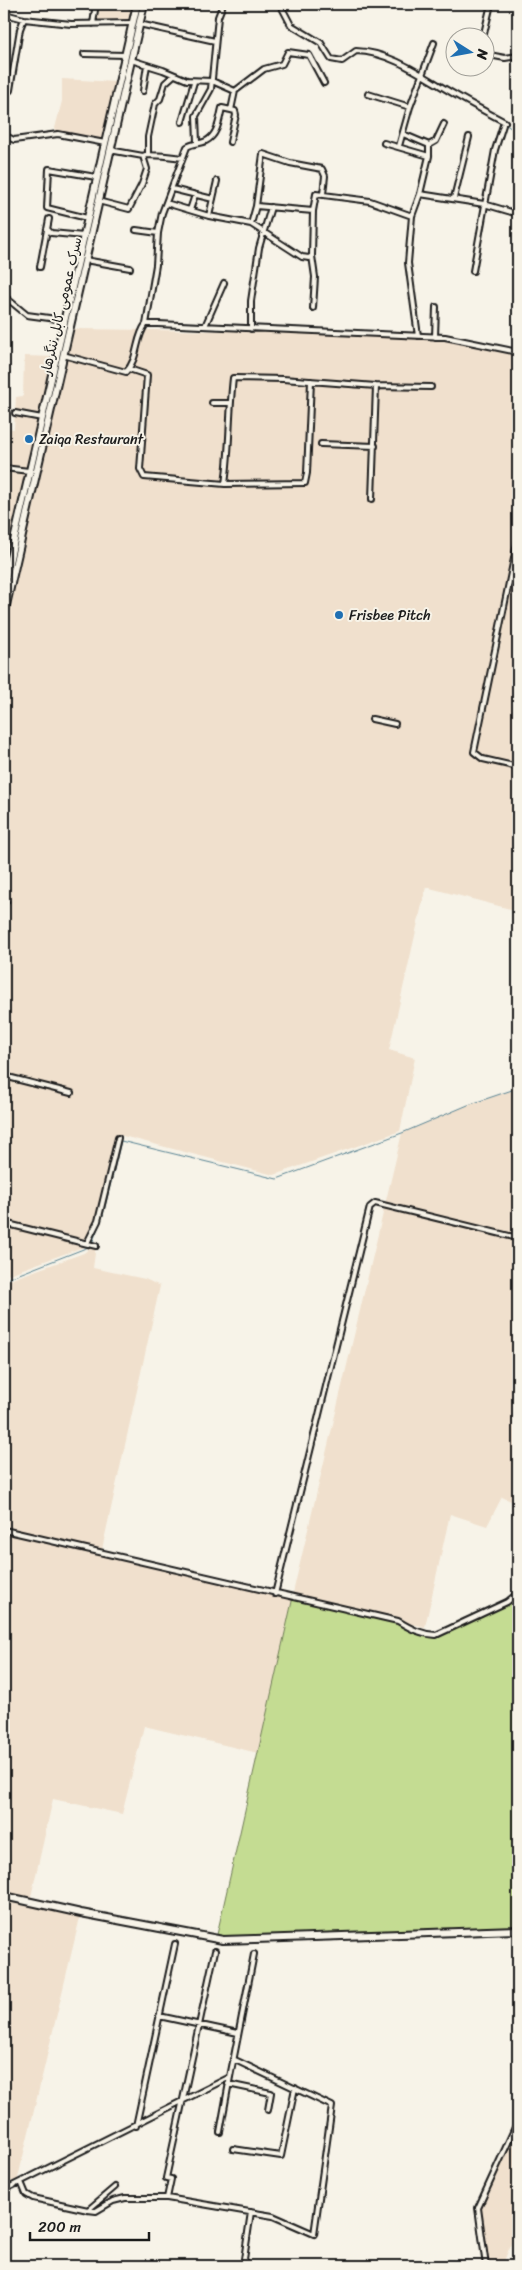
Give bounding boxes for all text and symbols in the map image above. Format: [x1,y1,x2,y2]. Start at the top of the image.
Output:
north arrow [444,28,494,78]
text: N [469,46,496,62]
street label: سرک عمومی کابل ننگرهار [33,235,90,379]
place label: Zaiqa Restaurant [39,427,145,452]
marker: Zaiqa Restaurant [23,433,35,445]
place label: Frisbee Pitch [349,603,431,628]
marker: Frisbee Pitch [333,609,345,621]
scale bar [30,2210,149,2242]
text: 200 m [38,2214,82,2240]

